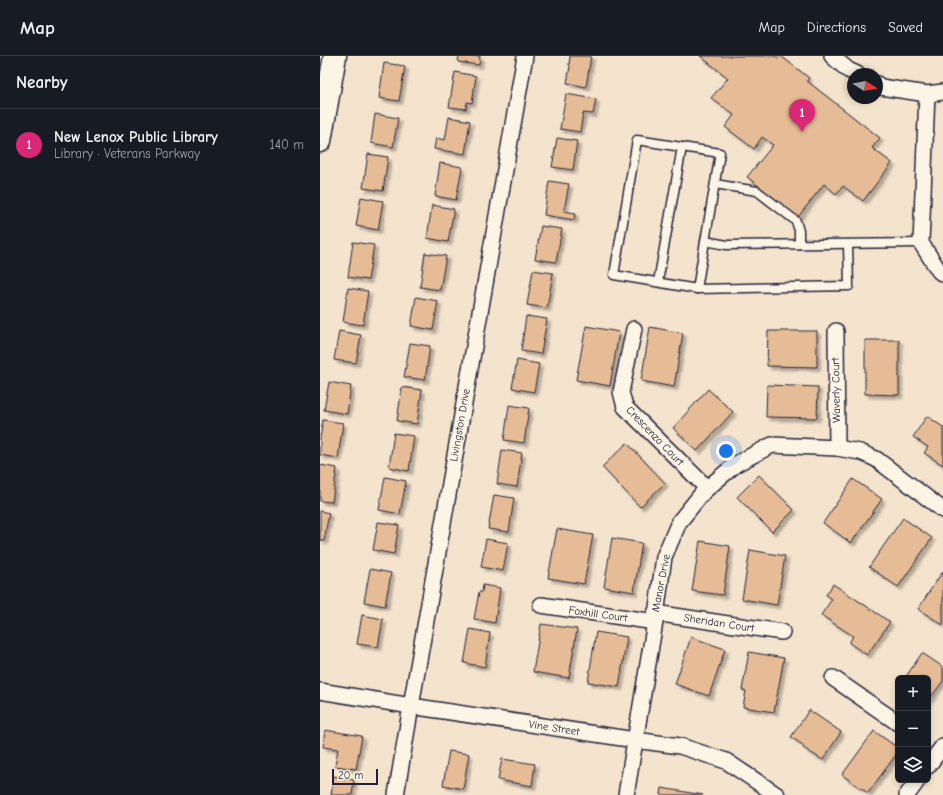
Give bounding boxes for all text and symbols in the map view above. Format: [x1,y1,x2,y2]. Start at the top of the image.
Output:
text: Map [20,17,55,39]
text: Map [758,19,785,36]
text: Directions [807,19,866,36]
text: Saved [888,19,923,36]
north arrow [847,68,883,104]
text: Nearby [16,73,67,92]
pin: 1 [789,99,815,132]
text: New Lenox Public Library [54,128,218,146]
text: 1 [26,137,32,152]
text: 140 m [270,137,304,152]
text: Library · Veterans Parkway [54,146,200,161]
street label: Waverly Court [829,356,843,423]
street label: Livingston Drive [447,387,473,462]
street label: Crescenzo Court [623,404,687,469]
your location [716,441,736,461]
street label: Manor Drive [649,553,673,613]
street label: Foxhill Court [568,603,629,625]
street label: Sheridan Court [683,611,756,635]
map controls [895,675,931,783]
button: + [895,675,931,711]
button: − [895,711,931,747]
street label: Vine Street [528,718,581,739]
button: layers [895,747,931,783]
scale bar [332,767,378,786]
text: 20 m [338,769,363,782]

